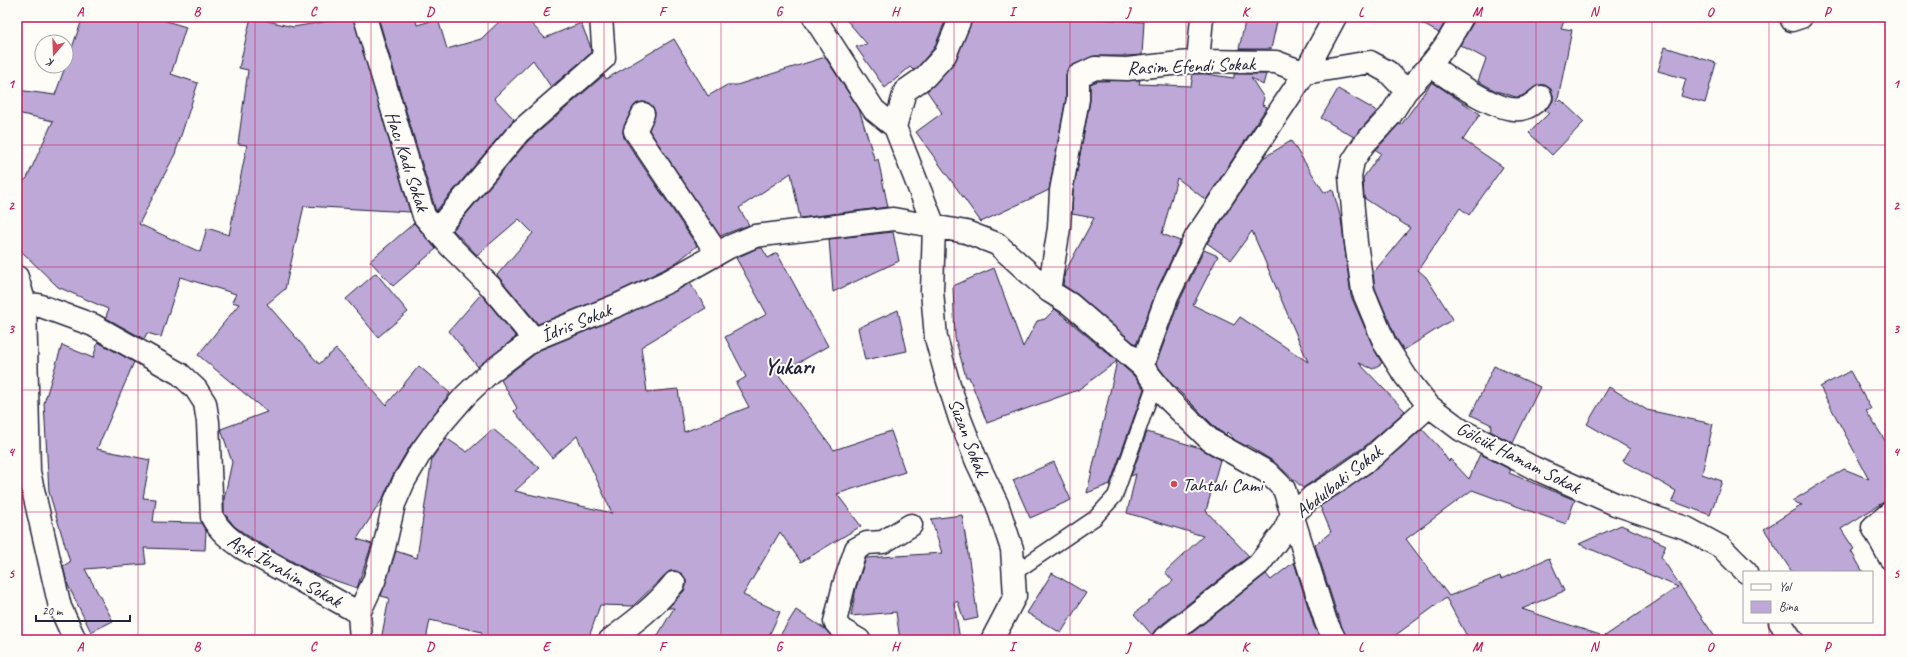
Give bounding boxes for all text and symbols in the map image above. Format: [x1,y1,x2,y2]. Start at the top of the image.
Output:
text: A [77,4,85,20]
text: B [194,4,202,20]
text: C [310,4,318,20]
text: D [426,4,435,20]
text: E [543,4,552,20]
text: F [659,4,668,20]
text: G [776,4,784,20]
text: H [891,4,901,20]
text: I [1009,4,1018,20]
text: J [1125,4,1132,20]
text: K [1242,4,1252,20]
text: L [1358,4,1365,20]
text: M [1472,4,1483,20]
text: N [1590,4,1601,20]
text: O [1707,4,1716,20]
text: P [1824,4,1833,20]
north arrow [34,34,74,74]
street label: Rasim Efendi Sokak [1127,52,1258,80]
text: K [44,55,56,71]
text: 1 [8,76,16,92]
text: 1 [1893,76,1901,92]
street label: Hacı Kadı Sokak [380,108,435,215]
text: 2 [8,198,15,214]
text: 2 [1893,198,1900,214]
street label: İdris Sokak [538,298,616,348]
text: 3 [8,321,15,337]
text: 3 [1893,321,1900,337]
district label: Yukarı [764,352,815,381]
street label: Suzan Sokak [942,395,995,482]
street label: Gölcük Hamam Sokak [1453,416,1586,500]
street label: Abdulbaki Sokak [1290,439,1388,523]
text: 4 [8,444,16,460]
text: 4 [1893,444,1901,460]
place label: Tahtalı Cami [1182,473,1265,497]
marker: Tahtalı Cami [1169,479,1179,489]
street label: Aşık İbrahim Sokak [223,529,348,614]
text: 5 [8,566,15,582]
text: 5 [1893,566,1900,582]
legend [1743,571,1873,623]
text: Yol [1779,579,1793,595]
scale bar [36,597,130,623]
text: Bina [1779,599,1799,615]
text: 20 m [42,603,64,619]
text: A [77,639,85,655]
text: B [194,639,202,655]
text: C [310,639,318,655]
text: D [426,639,435,655]
text: E [543,639,552,655]
text: F [659,639,668,655]
text: G [776,639,784,655]
text: H [891,639,901,655]
text: I [1009,639,1018,655]
text: J [1125,639,1132,655]
text: K [1242,639,1252,655]
text: L [1358,639,1365,655]
text: M [1472,639,1483,655]
text: N [1590,639,1601,655]
text: O [1707,639,1716,655]
text: P [1824,639,1833,655]

